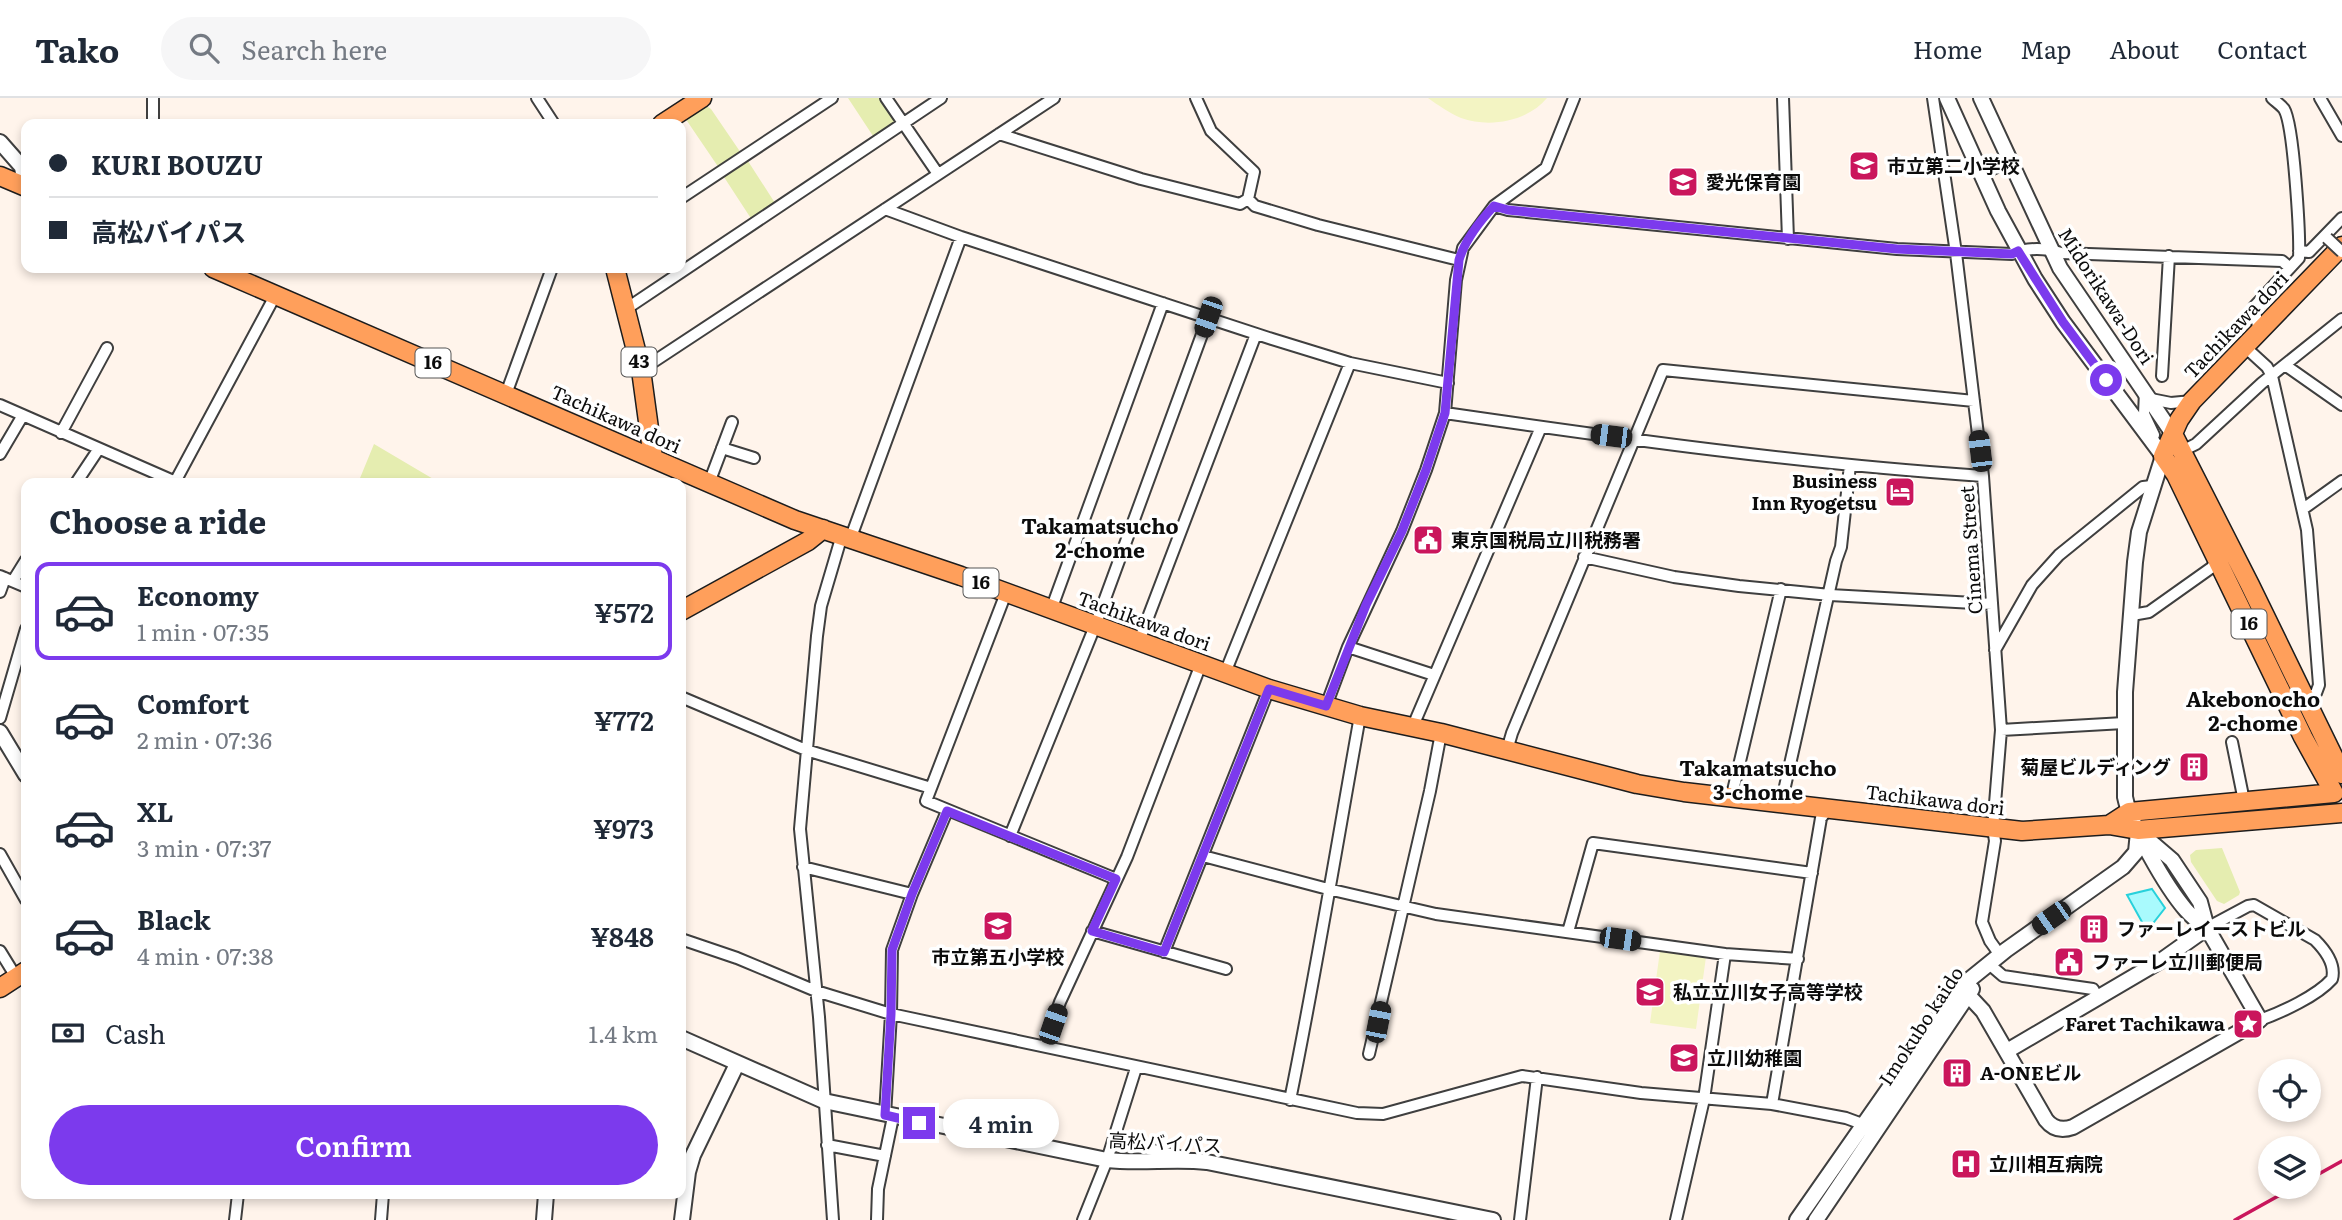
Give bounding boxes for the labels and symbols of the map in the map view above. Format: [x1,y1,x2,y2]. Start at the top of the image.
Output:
school or university icon: 市立第二小学校 [1847,149,1881,183]
place label: 市立第二小学校 [1887,151,2020,179]
school or university icon: 愛光保育園 [1666,165,1700,199]
place label: 愛光保育園 [1706,167,1801,195]
street label: Midorikawa-Dori [2052,222,2162,369]
street label: Tachikawa dori [2177,264,2294,384]
car [1192,294,1225,340]
road number: 16 [416,348,450,377]
road number: 43 [622,348,656,376]
route start [2090,364,2122,396]
street label: Tachikawa dori [547,377,686,459]
car [1589,423,1634,449]
car [1968,429,1993,473]
place label: Business Inn Ryogetsu [1751,466,1877,516]
hotel icon: Business Inn Ryogetsu [1883,475,1917,509]
street label: Cinema Street [1952,485,1988,615]
district label: Takamatsucho 2-chome [1021,509,1179,564]
public building icon: 東京国税局立川税務署 [1411,523,1445,557]
place label: 東京国税局立川税務署 [1451,525,1641,553]
road number: 16 [964,569,998,598]
street label: Tachikawa dori [1074,583,1215,657]
road number: 16 [2232,610,2266,638]
district label: Akebonocho 2-chome [2186,682,2320,737]
building icon: 菊屋ビルディング [2177,750,2211,784]
district label: Takamatsucho 3-chome [1679,751,1837,806]
place label: 菊屋ビルディング [2020,752,2171,780]
street label: Tachikawa dori [1864,777,2006,821]
car [2028,897,2075,939]
school or university icon: 市立第五小学校 [981,909,1015,943]
building icon: ファーレイーストビル [2077,912,2111,946]
place label: ファーレイーストビル [2117,914,2306,942]
car [1598,926,1643,952]
place label: 市立第五小学校 [931,942,1065,970]
public building icon: ファーレ立川郵便局 [2052,945,2086,979]
place label: ファーレ立川郵便局 [2092,947,2263,975]
street label: Imokubo kaido [1871,960,1969,1091]
school or university icon: 私立立川女子高等学校 [1633,975,1667,1009]
place label: 私立立川女子高等学校 [1673,977,1863,1005]
car [1364,999,1393,1045]
car [1037,1001,1070,1047]
place icon: Faret Tachikawa [2231,1007,2265,1041]
place label: Faret Tachikawa [2065,1009,2225,1037]
school or university icon: 立川幼稚園 [1667,1041,1701,1075]
place label: 立川幼稚園 [1707,1043,1802,1071]
building icon: A-ONEビル [1940,1056,1974,1090]
place label: A-ONEビル [1980,1058,2082,1086]
callout: 4 min [944,1098,1059,1148]
route end [903,1107,935,1139]
street label: 高松バイパス [1108,1125,1223,1159]
hospital icon: 立川相互病院 [1949,1147,1983,1181]
place label: 立川相互病院 [1989,1149,2103,1177]

